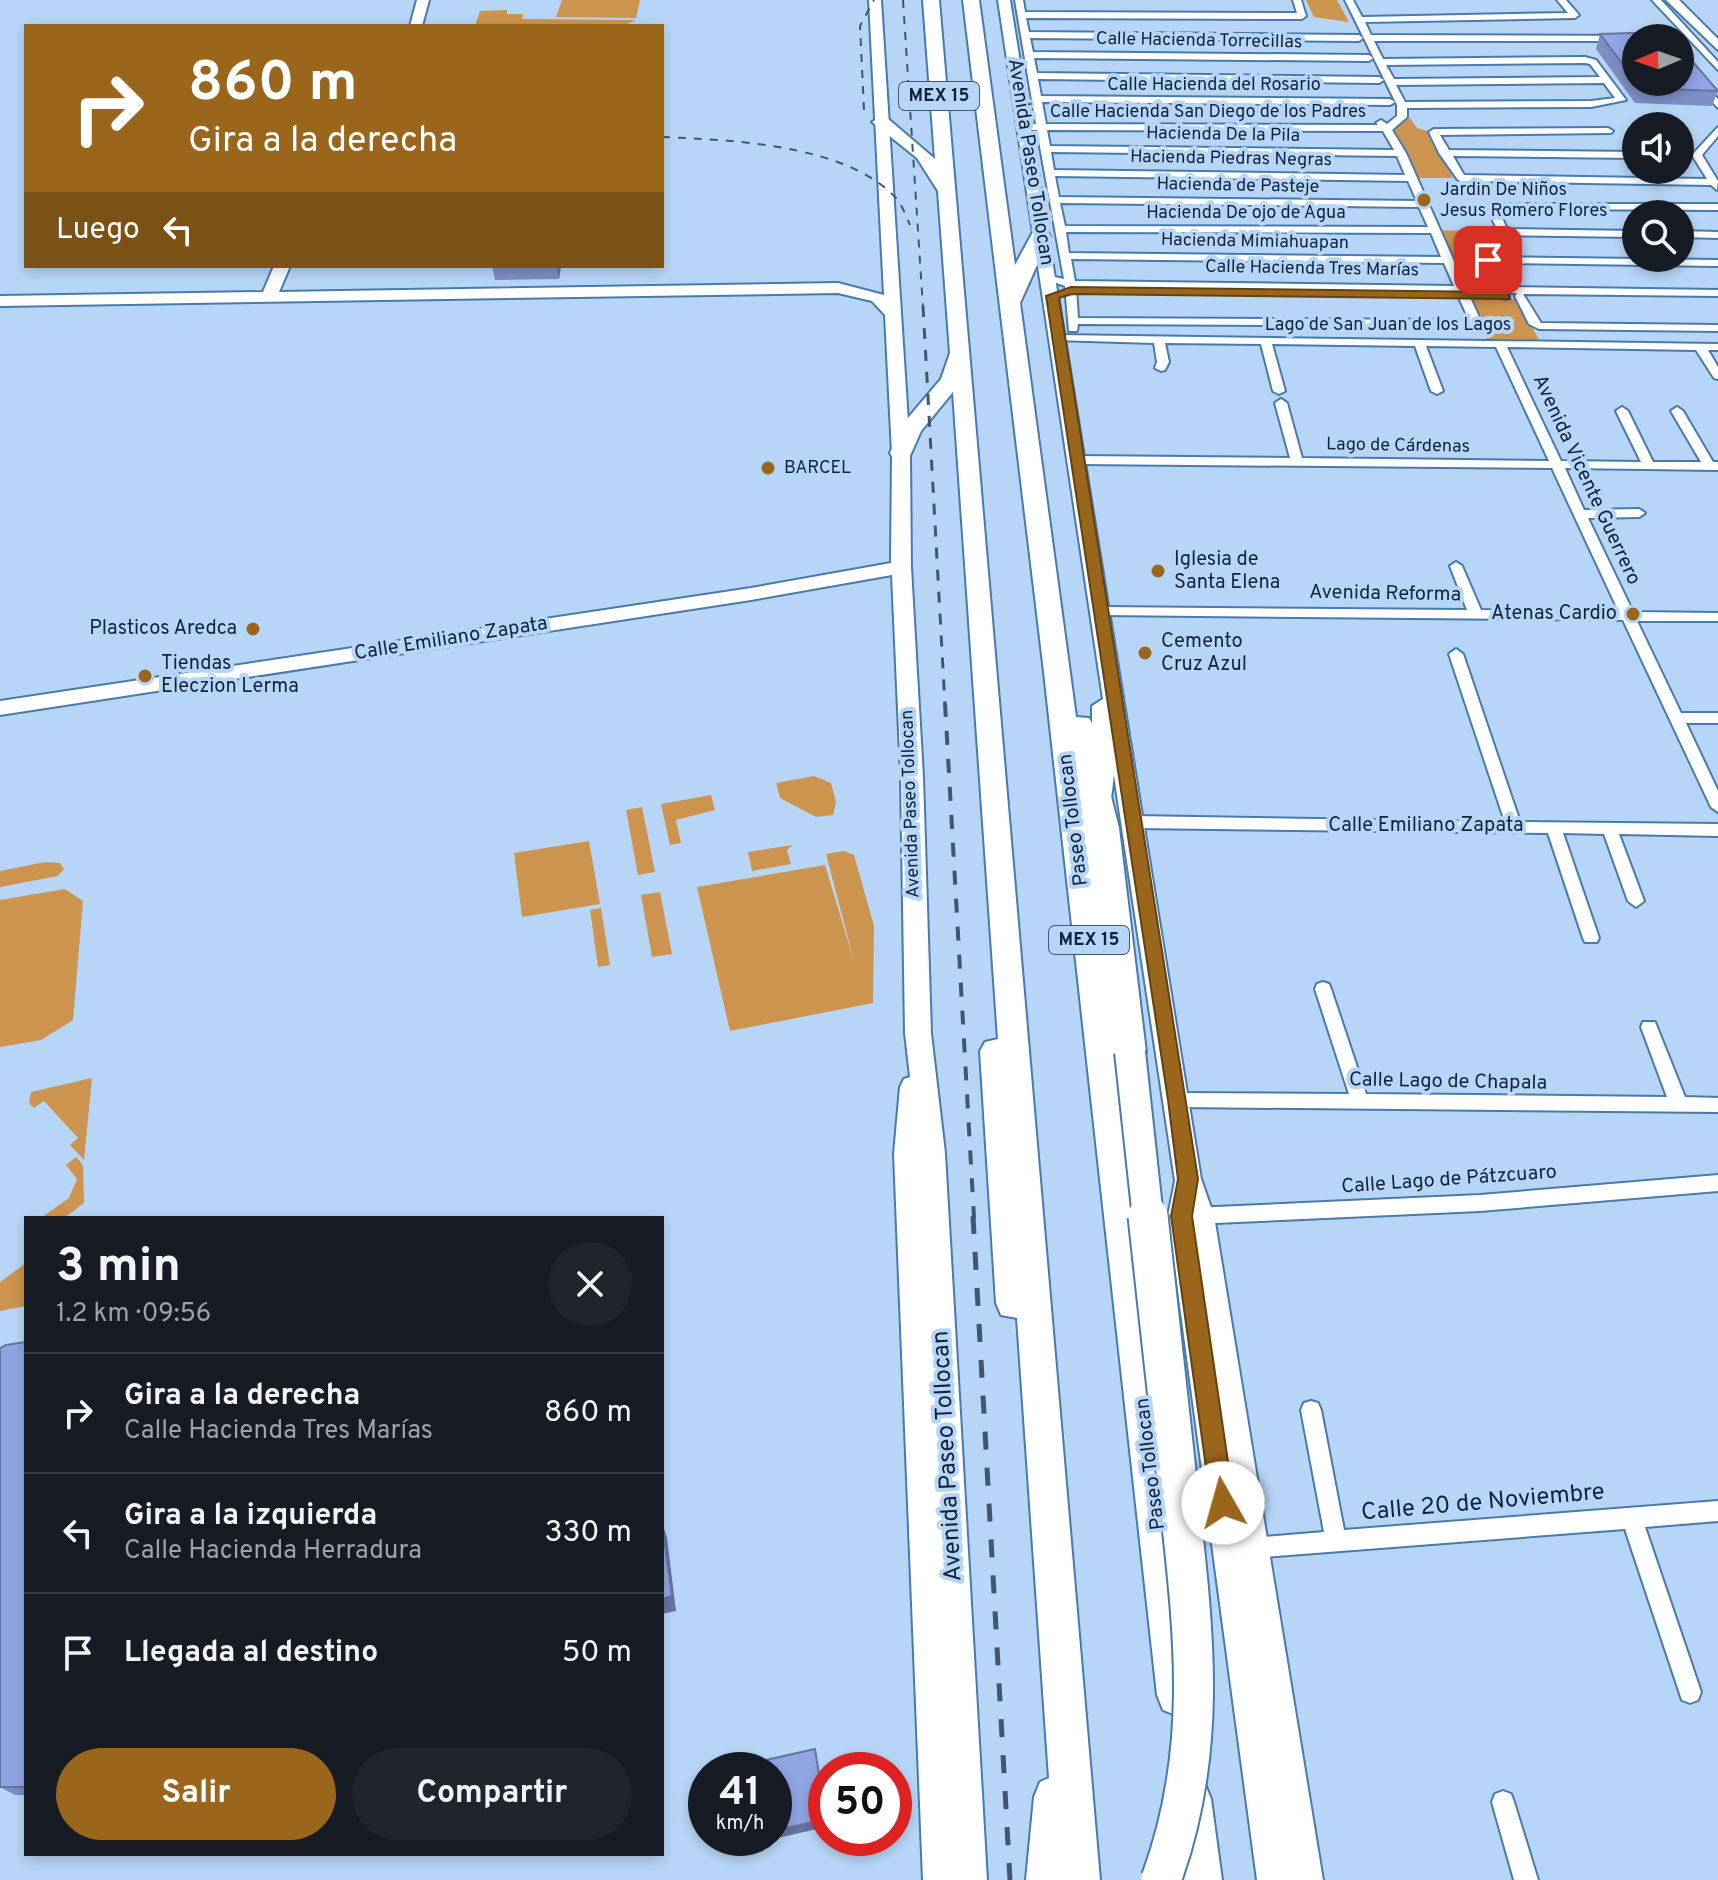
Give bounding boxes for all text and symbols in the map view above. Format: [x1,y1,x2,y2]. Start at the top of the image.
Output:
north arrow [1622,24,1694,96]
map controls [1622,24,1694,272]
street label: Calle Hacienda Torrecillas [1096,28,1302,54]
text: 860 m [188,50,358,120]
icon: right [56,56,160,160]
street label: Avenida Paseo Tollocan [1001,57,1059,267]
street label: Calle Hacienda del Rosario [1107,74,1321,97]
road number: MEX 15 [899,82,979,110]
street label: Calle Hacienda San Diego de los Padres [1050,101,1366,124]
button: sound [1622,112,1694,184]
text: Gira a la derecha [188,119,457,165]
street label: Hacienda De la Pila [1146,122,1300,148]
street label: Hacienda Piedras Negras [1130,146,1332,172]
street label: Hacienda de Pasteje [1156,173,1320,199]
place label: Jardin De Niños Jesus Romero Flores [1440,179,1607,223]
marker: Jardin De Niños Jesus Romero Flores [1415,191,1433,209]
button: search [1622,200,1694,272]
street label: Hacienda De ojo de Agua [1146,202,1346,225]
icon: left [156,208,200,252]
text: Luego [56,212,140,249]
pin [1454,226,1522,294]
street label: Hacienda Mimiahuapan [1161,229,1349,255]
icon: arrive [1466,238,1510,282]
street label: Calle Hacienda Tres Marías [1205,256,1419,282]
street label: Lago de San Juan de los Lagos [1265,314,1511,337]
street label: Avenida Vicente Guerrero [1526,371,1646,589]
street label: Lago de Cárdenas [1326,433,1470,459]
place label: BARCEL [784,457,851,480]
marker: BARCEL [759,459,777,477]
place label: Iglesia de Santa Elena [1174,547,1280,596]
marker: Iglesia de Santa Elena [1149,562,1167,580]
street label: Avenida Reforma [1309,580,1461,608]
place label: Atenas Cardio [1491,601,1617,627]
marker: Atenas Cardio [1624,605,1642,623]
street label: Calle Emiliano Zapata [353,611,549,667]
place label: Plasticos Aredca [89,616,237,642]
marker: Plasticos Aredca [244,620,262,638]
place label: Cemento Cruz Azul [1161,629,1247,678]
marker: Cemento Cruz Azul [1136,644,1154,662]
place label: Tiendas Eleczion Lerma [161,651,299,700]
marker: Tiendas Eleczion Lerma [136,667,154,685]
street label: Avenida Paseo Tollocan [896,709,926,899]
street label: Paseo Tollocan [1053,752,1095,888]
street label: Calle Emiliano Zapata [1328,813,1524,839]
road number: MEX 15 [1049,926,1129,954]
street label: Calle Lago de Chapala [1349,1067,1547,1097]
street label: Calle Lago de Pátzcuaro [1340,1159,1558,1201]
text: 3 min [56,1238,181,1298]
button: close [548,1242,632,1326]
text: 1.2 km · 09:56 [56,1298,211,1331]
street label: Avenida Paseo Tollocan [926,1330,970,1582]
text: Gira a la derecha [124,1378,360,1415]
icon: right [56,1391,100,1435]
text: 860 m [544,1395,632,1432]
street label: Paseo Tollocan [1130,1396,1172,1532]
text: Calle Hacienda Tres Marías [124,1415,433,1448]
position arrow [1181,1461,1265,1545]
street label: Calle 20 de Noviembre [1360,1477,1606,1529]
text: Gira a la izquierda [124,1498,377,1535]
icon: left [56,1511,100,1555]
text: 330 m [544,1515,632,1552]
text: Calle Hacienda Herradura [124,1535,422,1568]
icon: arrive [56,1631,100,1675]
text: Llegada al destino [124,1635,378,1672]
text: 50 m [562,1635,632,1672]
button: Salir [56,1748,336,1840]
button: Compartir [352,1748,632,1840]
speed limit sign: 50 [808,1752,912,1856]
text: 41 [719,1769,761,1819]
text: km/h [716,1811,764,1837]

